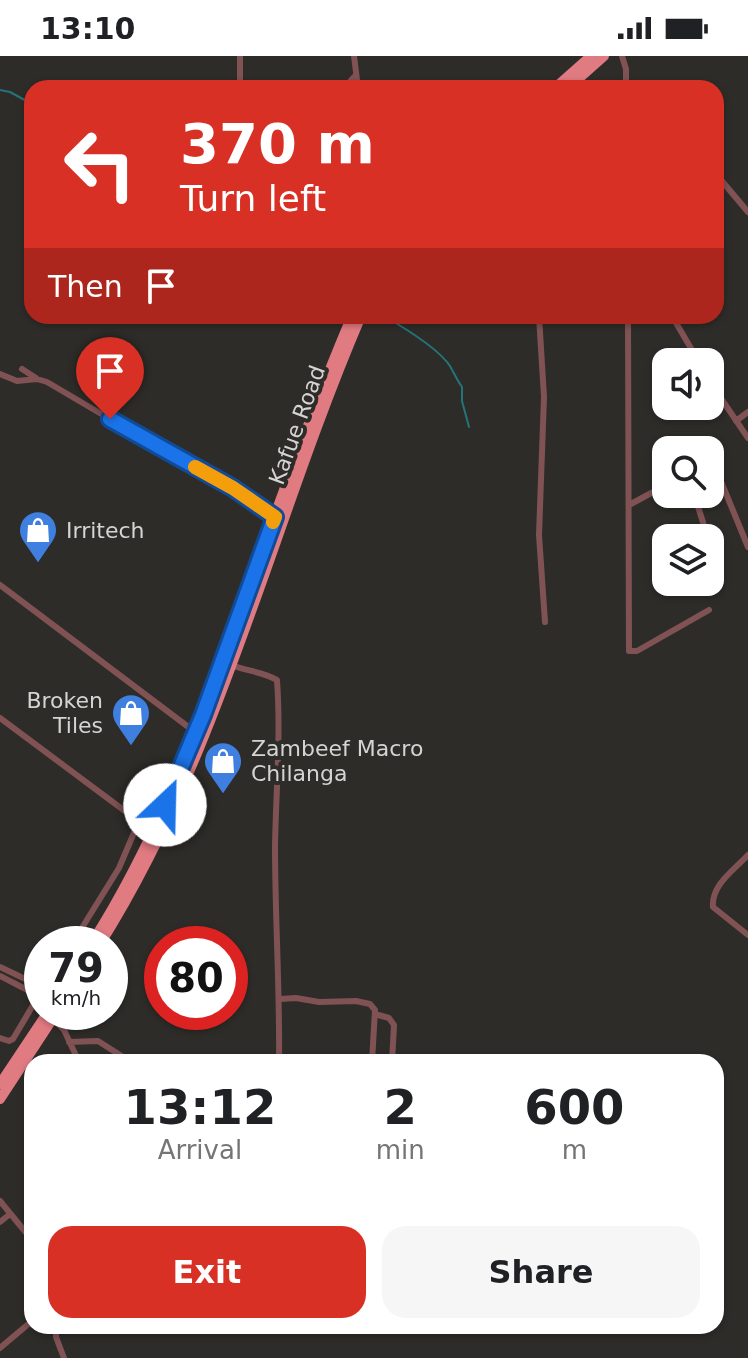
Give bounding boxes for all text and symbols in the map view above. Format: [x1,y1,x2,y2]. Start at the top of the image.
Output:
text: 13:10 [40,11,136,46]
text: 370 m [180,111,375,176]
icon: left [48,112,152,216]
text: Turn left [180,178,326,219]
icon: arrive [139,264,183,308]
text: Then [48,269,123,304]
pin [76,337,144,419]
map controls [652,348,724,596]
button: sound [652,348,724,420]
icon: arrive [88,349,132,393]
street label: Kafue Road [264,362,330,488]
button: search [652,436,724,508]
shop icon: Irritech [17,509,59,564]
place label: Irritech [66,518,145,543]
button: layers [652,524,724,596]
place label: Broken Tiles [26,688,103,738]
shop icon: Broken Tiles [110,692,152,747]
place label: Zambeef Macro Chilanga [251,736,423,786]
shop icon: Zambeef Macro Chilanga [202,740,244,795]
position arrow [123,763,207,847]
speed limit sign: 80 [144,926,248,1030]
text: 79 [48,945,104,991]
text: km/h [51,986,101,1010]
text: 13:12 [123,1079,276,1135]
text: 2 [384,1079,417,1135]
text: 600 [524,1079,624,1135]
text: Arrival [158,1135,242,1165]
text: min [376,1135,425,1165]
text: m [562,1135,587,1165]
button: Exit [48,1226,366,1318]
button: Share [382,1226,700,1318]

